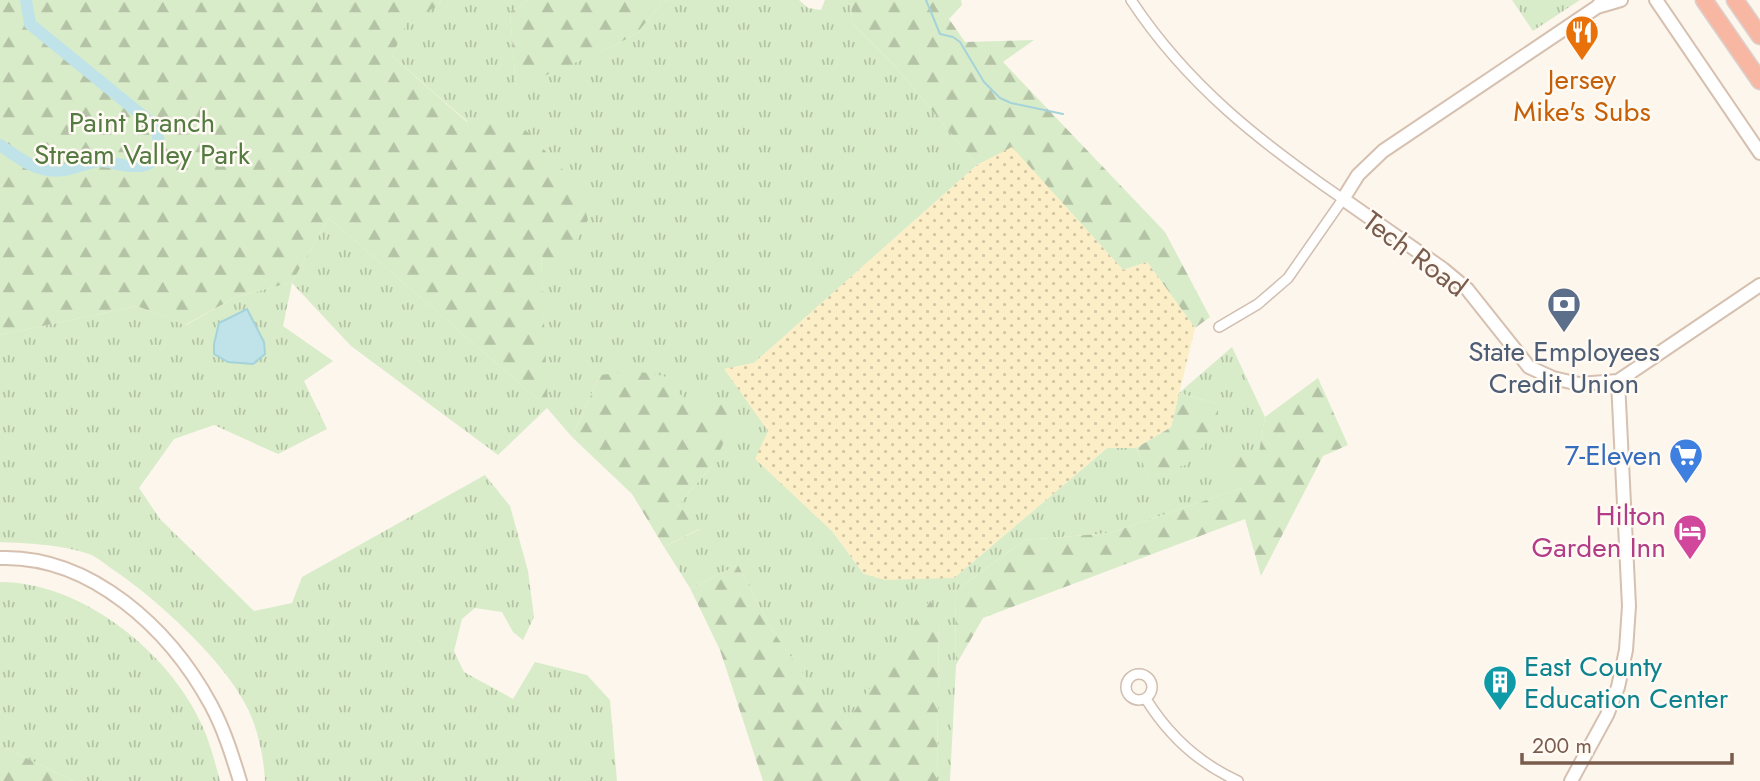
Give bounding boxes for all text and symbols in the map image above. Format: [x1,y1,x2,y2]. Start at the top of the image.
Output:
restaurant icon: Jersey Mike's Subs [1563,13,1601,62]
place label: Jersey Mike's Subs [1513,59,1651,132]
park label: Paint Branch Stream Valley Park [34,102,251,175]
street label: Tech Road [1354,201,1476,307]
bank icon: State Employees Credit Union [1545,285,1583,334]
place label: State Employees Credit Union [1468,331,1660,404]
place label: 7-Eleven [1565,435,1662,476]
supermarket icon: 7-Eleven [1667,436,1705,485]
place label: Hilton Garden Inn [1531,495,1666,568]
hotel icon: Hilton Garden Inn [1671,512,1709,561]
place label: East County Education Center [1524,646,1729,719]
building icon: East County Education Center [1481,663,1519,712]
scale bar [1522,722,1732,766]
text: 200 m [1532,731,1592,761]

